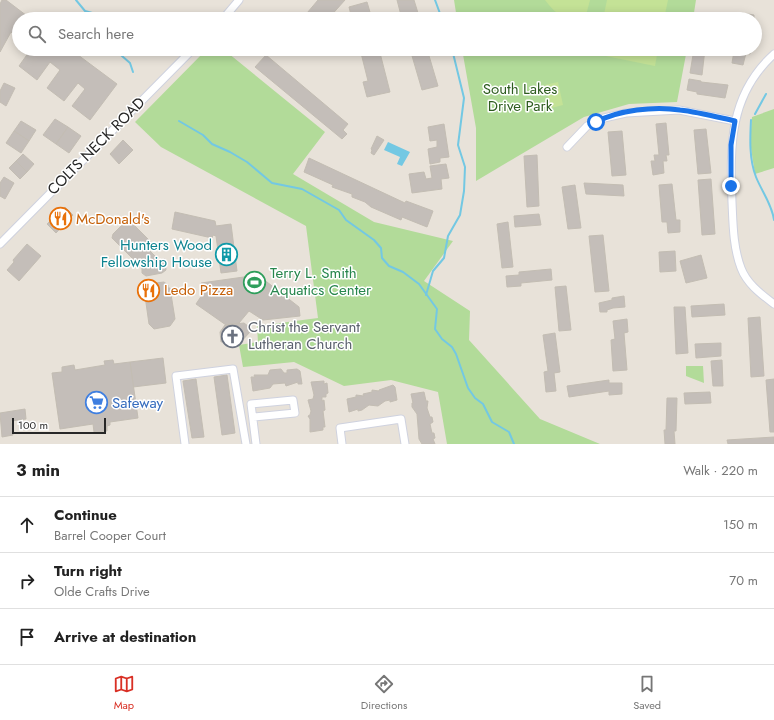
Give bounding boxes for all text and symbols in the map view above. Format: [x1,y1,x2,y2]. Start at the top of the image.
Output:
search box [12,12,762,56]
icon: search [26,23,48,45]
text: Search here [58,23,134,45]
park label: South Lakes Drive Park [483,78,557,117]
street label: COLTS NECK ROAD [42,92,150,200]
route start [587,113,605,131]
route end [722,177,740,195]
restaurant icon: McDonald's [47,206,73,232]
place label: McDonald's [76,208,150,230]
place label: Hunters Wood Fellowship House [101,234,212,273]
building icon: Hunters Wood Fellowship House [214,241,240,267]
place label: Terry L. Smith Aquatics Center [270,262,372,301]
sports icon: Terry L. Smith Aquatics Center [242,269,268,295]
restaurant icon: Ledo Pizza [136,277,162,303]
place label: Ledo Pizza [164,279,233,301]
place label: Christ the Servant Lutheran Church [248,316,360,355]
church icon: Christ the Servant Lutheran Church [220,323,246,349]
supermarket icon: Safeway [83,390,109,416]
place label: Safeway [112,392,164,414]
scale bar [12,416,106,435]
text: 100 m [18,417,48,433]
text: 3 min [16,458,60,482]
text: Walk · 220 m [683,461,758,480]
text: Continue [54,504,117,526]
icon: ahead [16,514,38,536]
text: 150 m [723,515,758,534]
text: Barrel Cooper Court [54,526,166,545]
text: Turn right [54,560,122,582]
icon: right [16,570,38,592]
text: 70 m [729,571,758,590]
text: Olde Crafts Drive [54,582,150,601]
icon: arrive [16,626,38,648]
text: Arrive at destination [54,626,196,648]
tab: Map [113,673,135,713]
tab: Directions [361,673,407,713]
tab: Saved [633,673,661,713]

